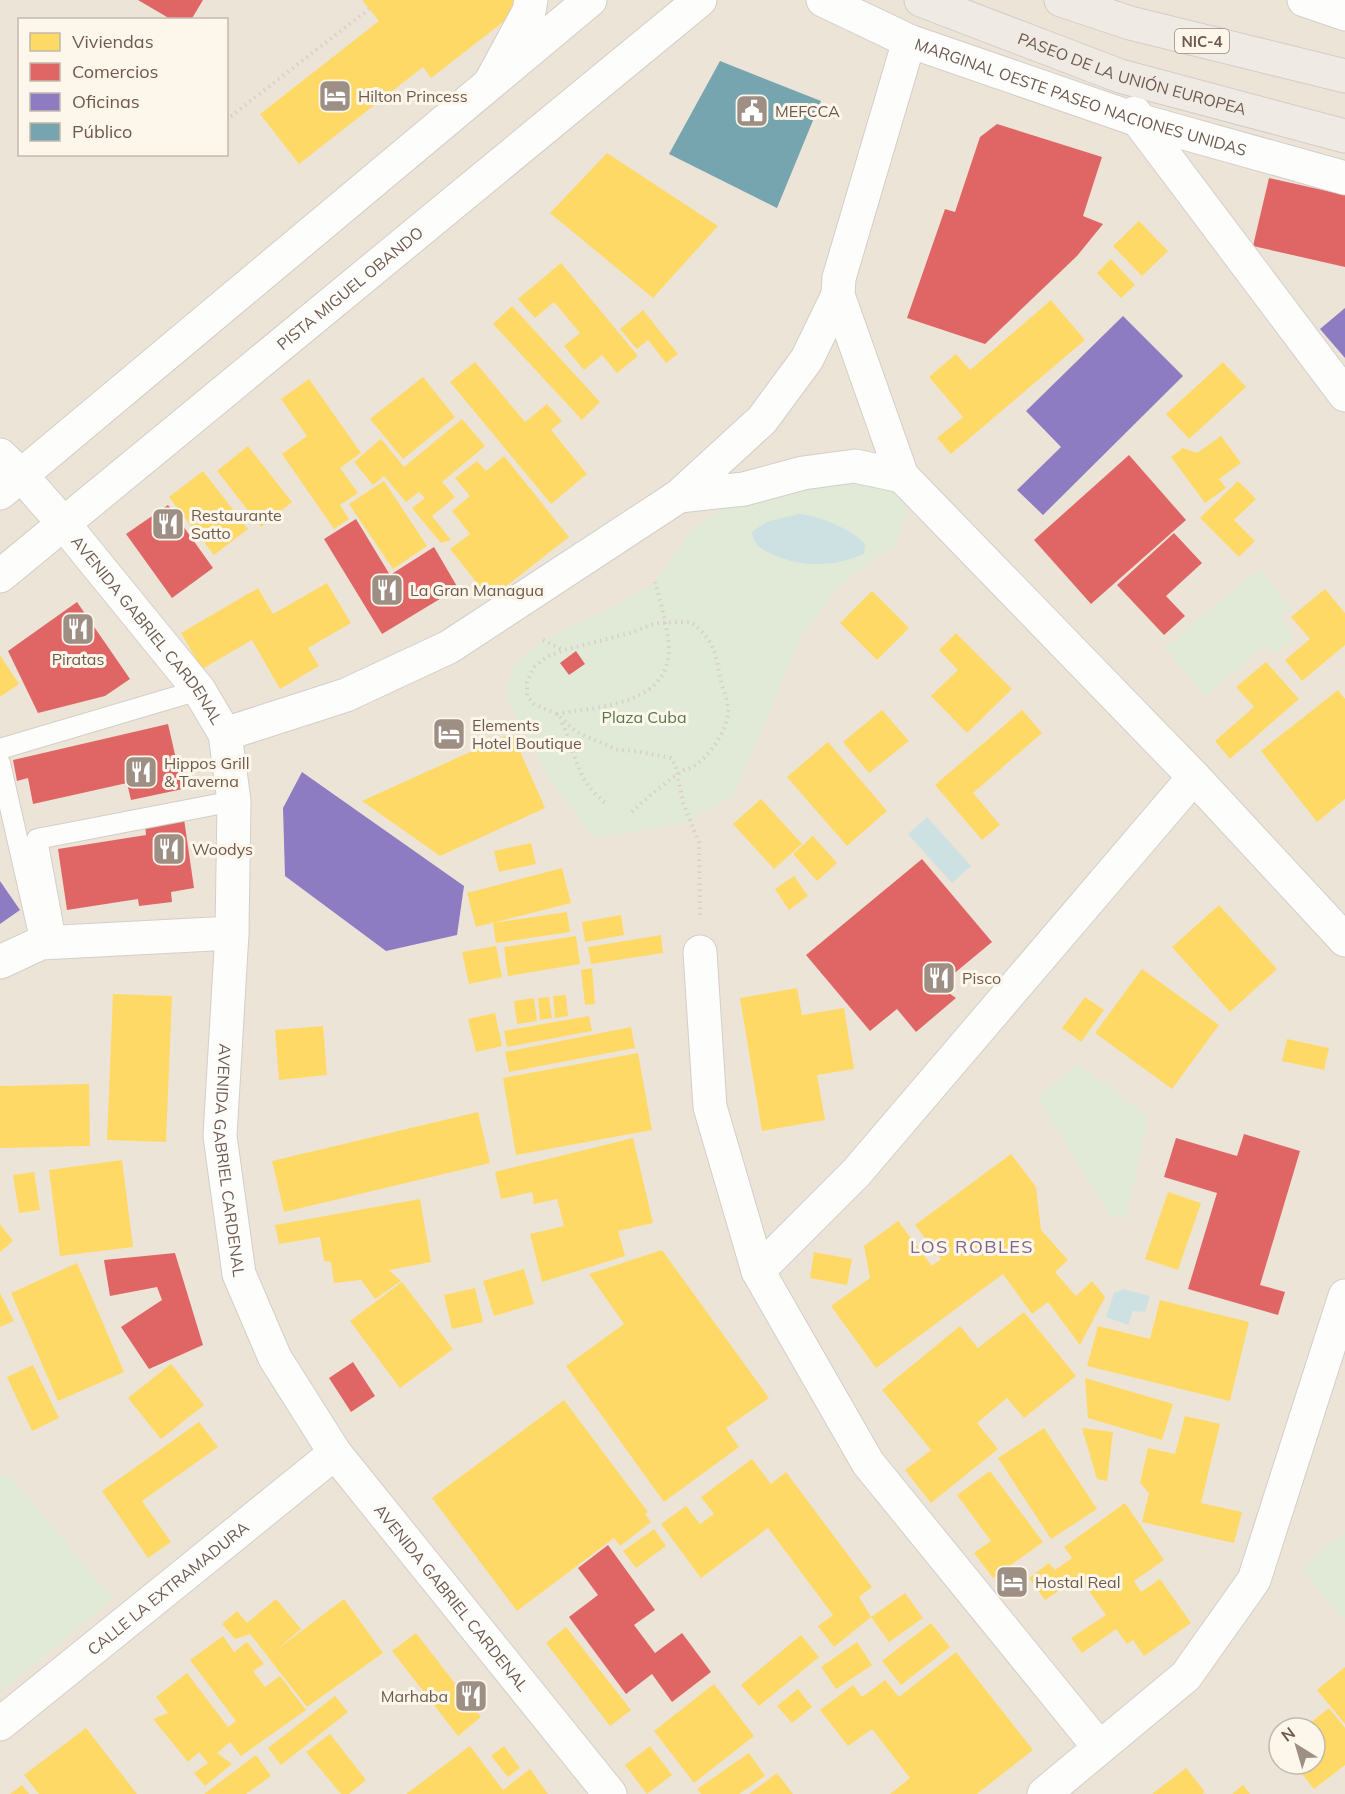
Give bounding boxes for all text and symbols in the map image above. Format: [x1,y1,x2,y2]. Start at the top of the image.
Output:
legend [18,18,228,156]
street label: PASEO DE LA UNIÓN EUROPEA [1015,28,1249,119]
road number: NIC-4 [1175,29,1229,53]
text: Viviendas [72,30,154,53]
street label: MARGINAL OESTE PASEO NACIONES UNIDAS [912,34,1249,160]
text: Comercios [72,60,158,83]
hotel icon: Hilton Princess [317,78,353,114]
place label: Hilton Princess [358,86,468,106]
text: Oficinas [72,90,140,113]
public building icon: MEFCCA [734,93,770,129]
place label: MEFCCA [775,101,840,121]
text: Público [72,120,132,143]
street label: PISTA MIGUEL OBANDO [273,222,427,354]
place label: Restaurante Satto [191,505,282,543]
restaurant icon: Restaurante Satto [150,506,186,542]
street label: AVENIDA GABRIEL CARDENAL [67,531,227,728]
restaurant icon: La Gran Managua [369,572,405,608]
place label: La Gran Managua [410,580,544,600]
restaurant icon: Piratas [60,611,96,647]
place label: Piratas [52,649,104,669]
park label: Plaza Cuba [601,707,687,727]
place label: Elements Hotel Boutique [472,715,582,753]
hotel icon: Elements Hotel Boutique [431,716,467,752]
place label: Hippos Grill & Taverna [164,753,249,791]
restaurant icon: Hippos Grill & Taverna [123,754,159,790]
restaurant icon: Woodys [151,831,187,867]
place label: Woodys [192,839,253,859]
restaurant icon: Pisco [921,960,957,996]
place label: Pisco [962,968,1001,988]
street label: AVENIDA GABRIEL CARDENAL [209,1043,249,1278]
district label: LOS ROBLES [910,1235,1034,1258]
street label: AVENIDA GABRIEL CARDENAL [370,1500,533,1695]
street label: CALLE LA EXTRAMADURA [83,1517,253,1659]
hotel icon: Hostal Real [994,1564,1030,1600]
place label: Hostal Real [1035,1572,1120,1592]
restaurant icon: Marhaba [453,1678,489,1714]
place label: Marhaba [381,1686,448,1706]
north arrow [1267,1716,1327,1776]
text: N [1277,1722,1299,1746]

